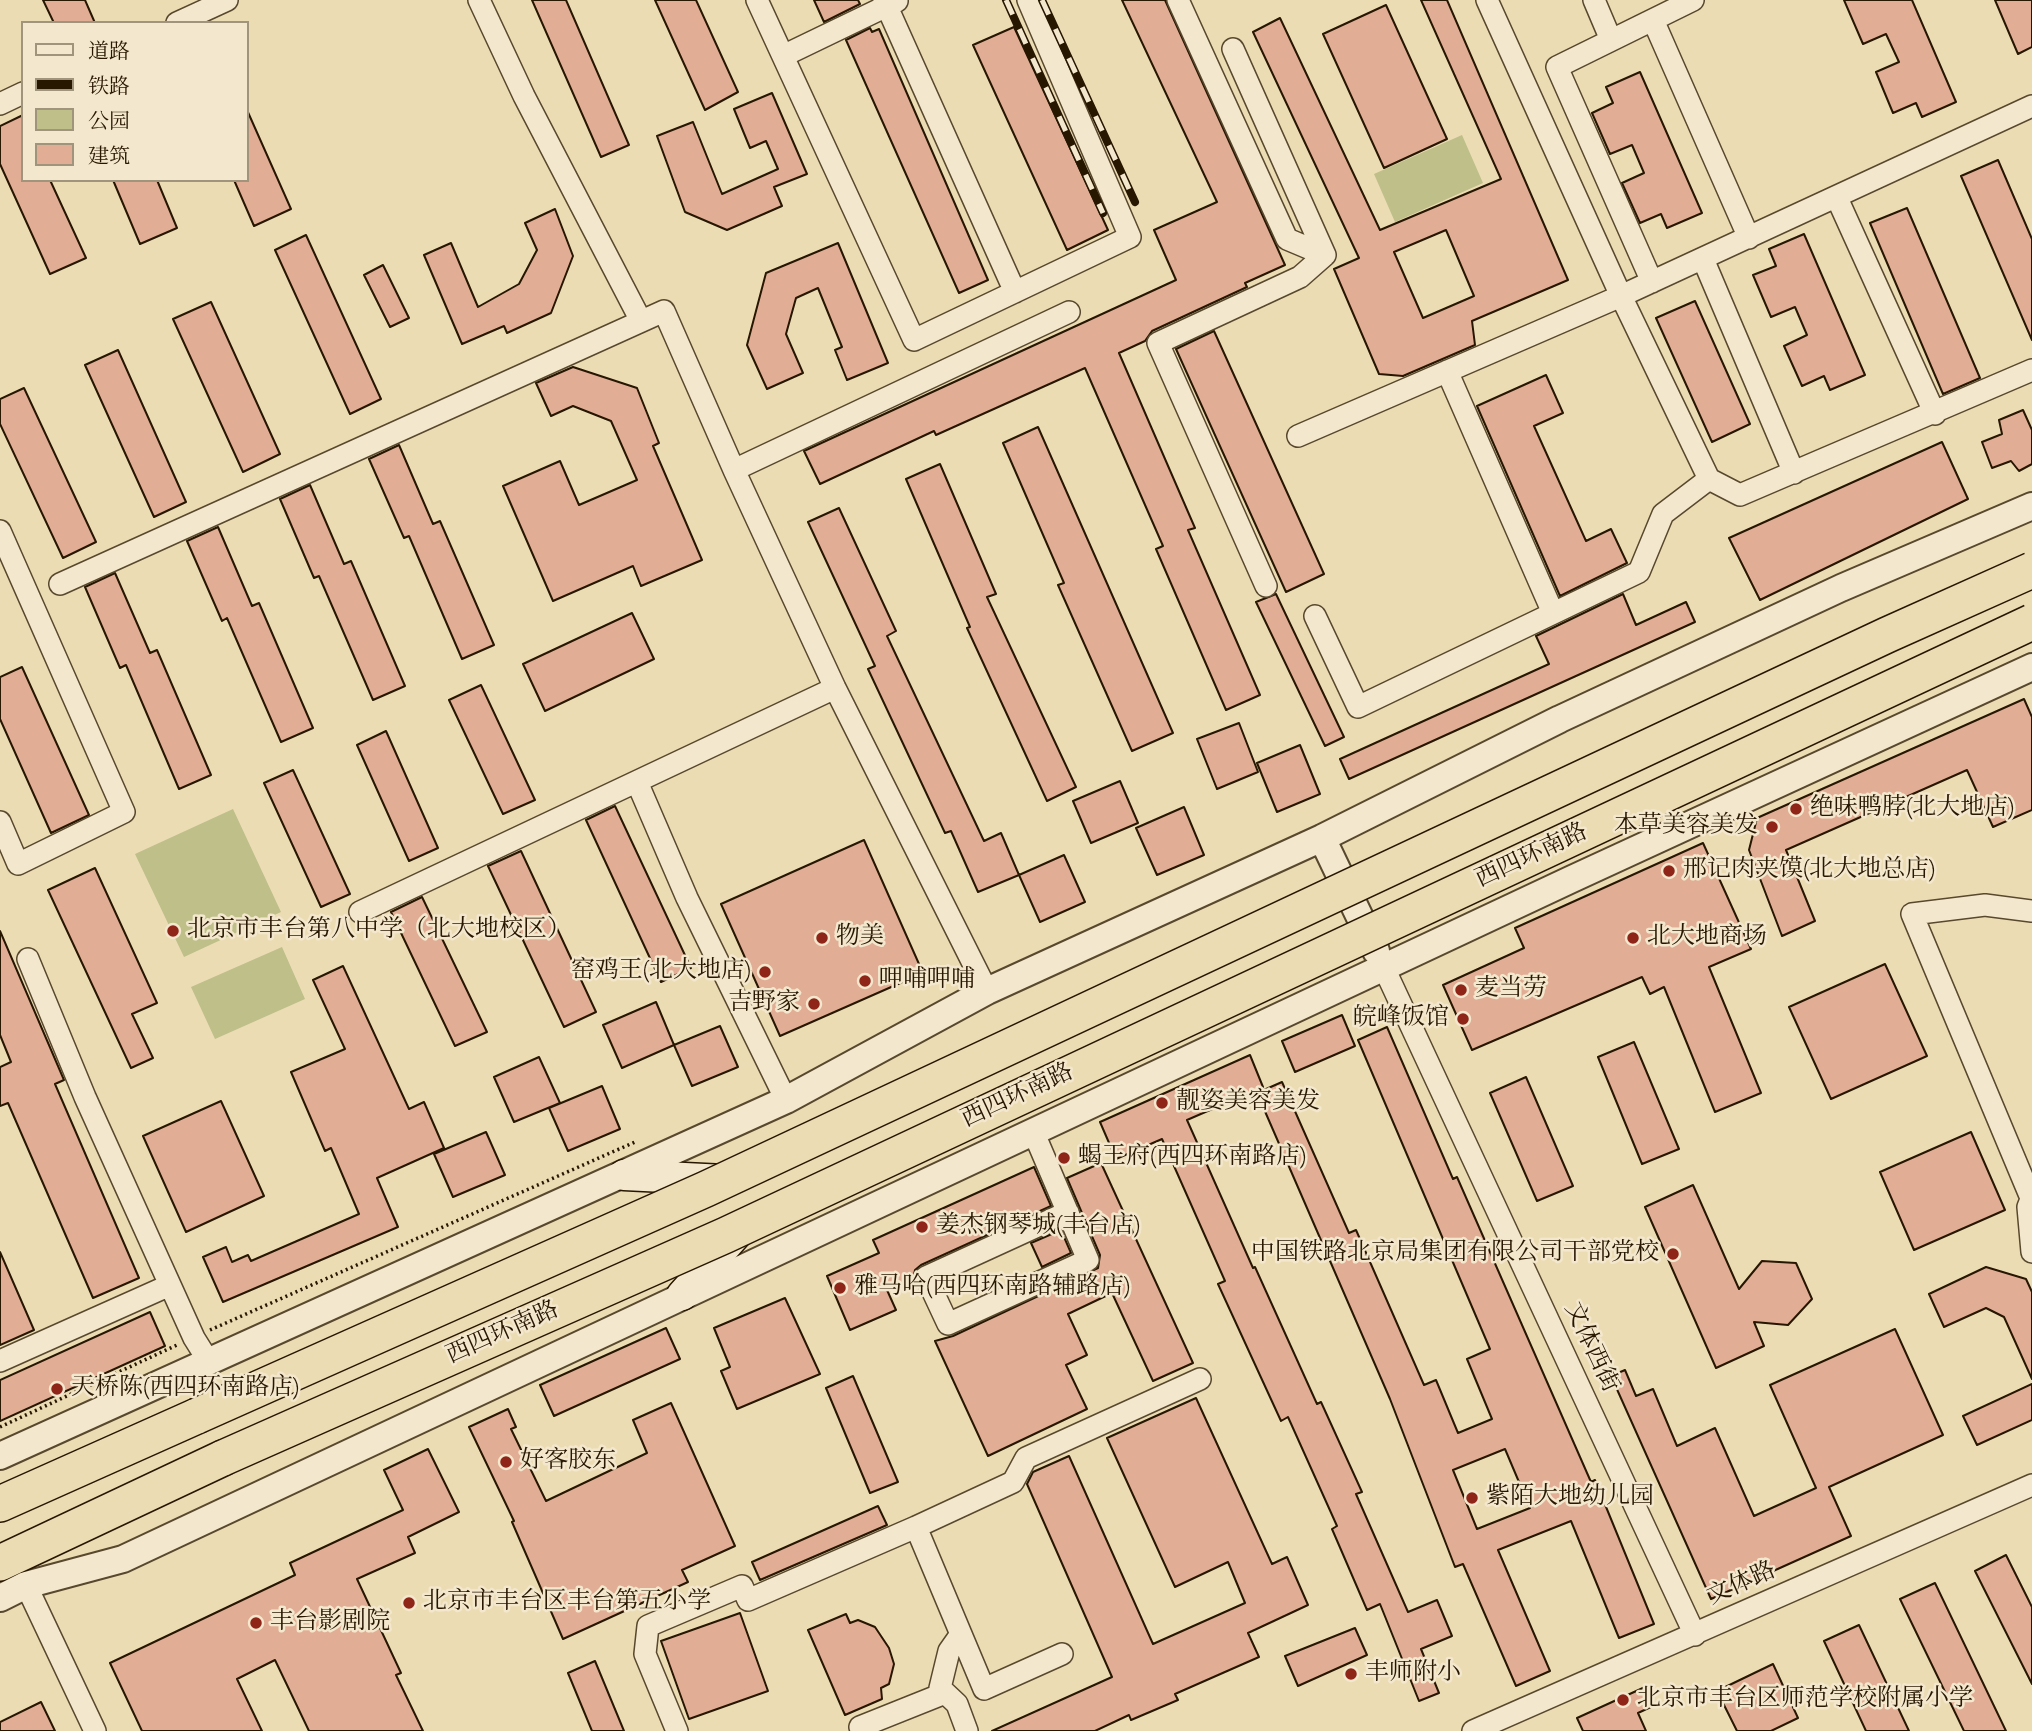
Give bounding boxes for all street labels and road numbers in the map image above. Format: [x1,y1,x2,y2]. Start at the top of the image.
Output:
street label: 西四环南路 [1472,819,1592,895]
street label: 西四环南路 [958,1059,1078,1135]
street label: 西四环南路 [442,1296,564,1372]
street label: 文体西街 [1557,1298,1623,1398]
street label: 文体路 [1703,1557,1781,1613]

